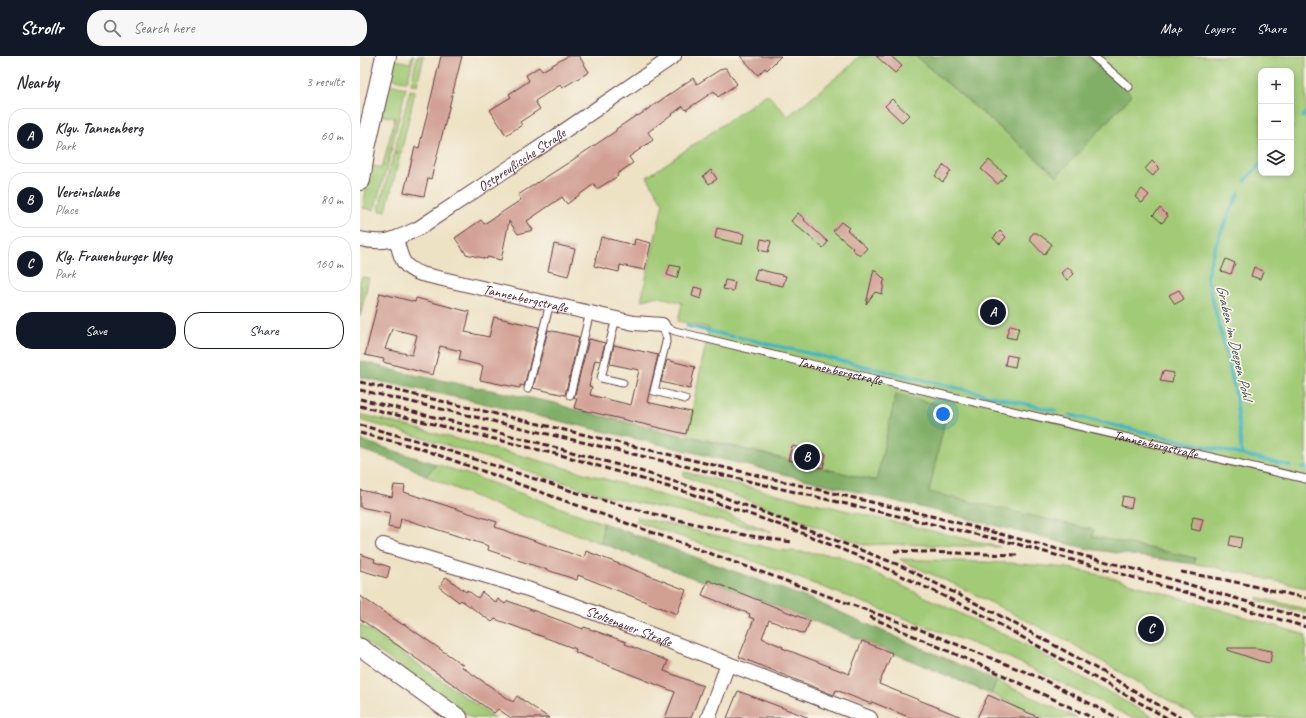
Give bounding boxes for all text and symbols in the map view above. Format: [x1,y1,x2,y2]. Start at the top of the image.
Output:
search box [87,10,367,46]
text: Strollr [20,16,63,40]
icon: search [101,17,123,39]
text: Search here [133,19,195,38]
text: Map [1160,20,1182,37]
text: Layers [1204,20,1235,37]
text: Share [1257,20,1286,37]
map controls [1258,68,1294,176]
button: + [1258,68,1294,104]
text: Nearby [16,72,59,93]
text: 3 results [306,74,344,90]
button: − [1258,104,1294,140]
text: Klgv. Tannenberg [55,119,143,138]
street label: Ostpreußische Straße [475,123,570,195]
text: A [27,128,33,144]
text: 60 m [321,128,343,144]
text: Park [55,138,76,154]
button: layers [1258,140,1294,176]
text: Vereinslaube [55,183,119,202]
text: B [27,192,33,208]
text: 80 m [321,192,343,208]
text: Place [55,202,78,218]
text: Klg. Frauenburger Weg [55,247,172,266]
text: C [27,256,33,272]
text: 160 m [315,256,343,272]
text: Park [55,266,76,282]
street label: Tannenbergstraße [482,280,571,316]
water label: Graben im Deepen Pohl [1212,283,1258,406]
pin: A [980,297,1006,327]
button: Save [16,312,176,349]
button: Share [184,312,344,349]
street label: Tannenbergstraße [796,353,885,389]
your location [933,404,953,424]
street label: Tannenbergstraße [1112,426,1201,462]
pin: B [794,442,820,472]
street label: Stolzenauer Straße [584,602,676,651]
pin: C [1138,614,1164,644]

